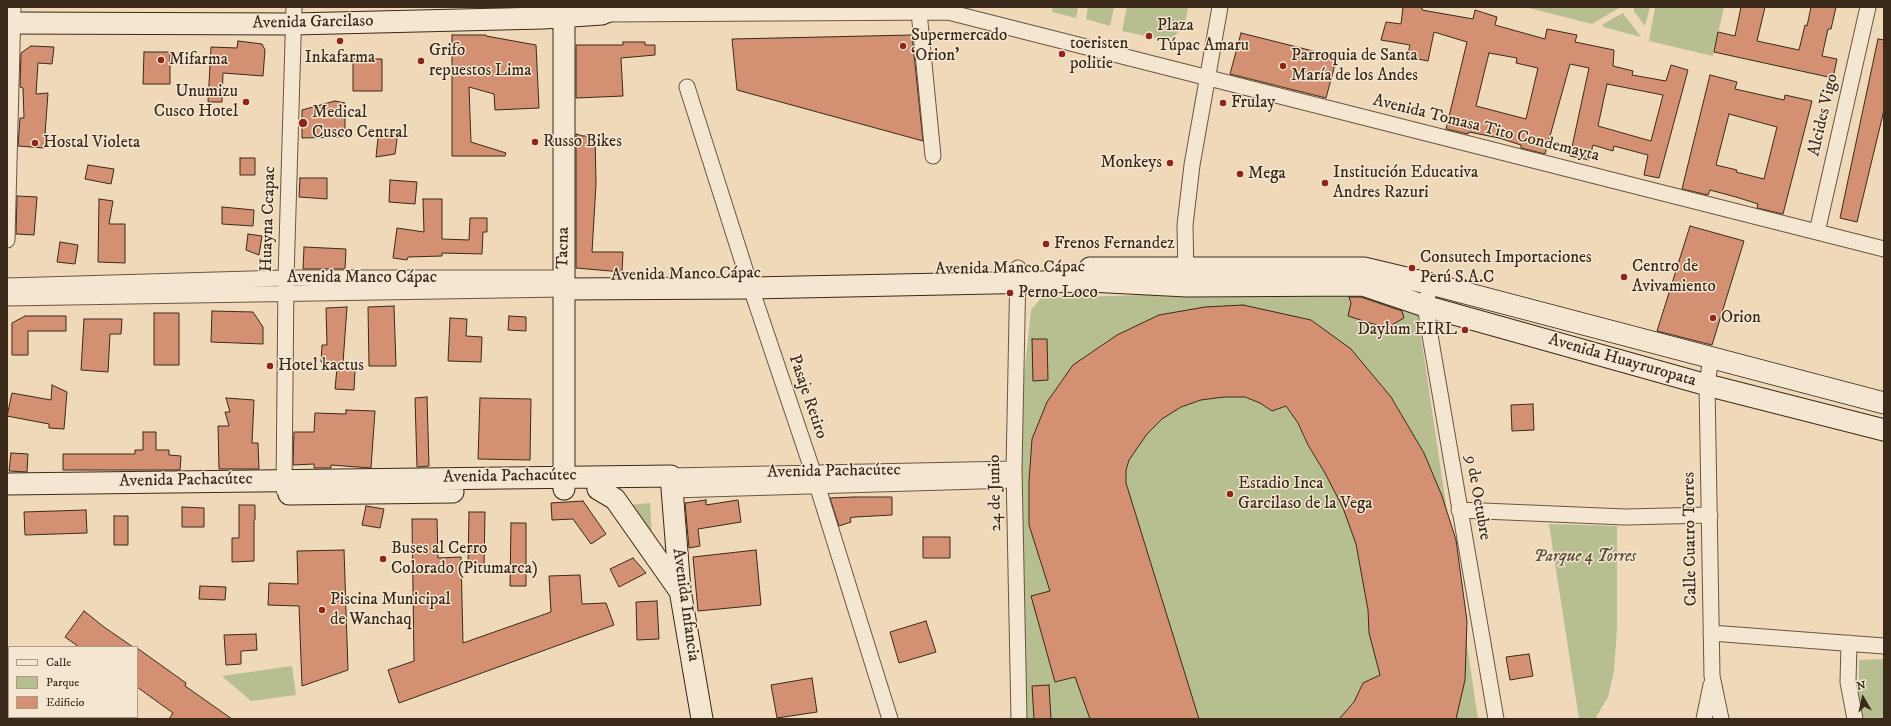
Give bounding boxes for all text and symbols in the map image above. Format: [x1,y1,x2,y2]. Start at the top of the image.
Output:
street label: Avenida Garcilaso [252,12,374,34]
place label: Plaza Túpac Amaru [1157,16,1249,56]
place label: Supermercado ‘Orion’ [911,26,1007,66]
marker: Plaza Túpac Amaru [1144,31,1154,41]
place label: toeristen politie [1070,34,1129,74]
marker: Inkafarma [335,36,345,46]
place label: Grifo repuestos Lima [429,41,531,81]
marker: Supermercado ‘Orion’ [898,41,908,51]
place label: Parroquia de Santa María de los Andes [1291,46,1418,86]
place label: Inkafarma [305,48,375,68]
marker: toeristen politie [1057,49,1067,59]
place label: Mifarma [169,50,228,70]
marker: Mifarma [156,55,166,65]
marker: Grifo repuestos Lima [416,56,426,66]
marker: Parroquia de Santa María de los Andes [1278,61,1288,71]
street label: Alcides Vigo [1805,72,1843,158]
place label: Unumizu Cusco Hotel [154,82,238,122]
street label: Avenida Tomasa Tito Condemayta [1371,91,1601,167]
place label: Frulay [1231,93,1275,113]
marker: Unumizu Cusco Hotel [241,97,251,107]
marker: Frulay [1218,98,1228,108]
place label: Medical Cusco Central [312,103,408,143]
marker: Medical Cusco Central [297,117,309,129]
place label: Russo Bikes [543,132,622,152]
place label: Hostal Violeta [43,133,140,153]
marker: Russo Bikes [530,137,540,147]
marker: Hostal Violeta [30,138,40,148]
place label: Monkeys [1100,153,1162,173]
marker: Monkeys [1165,158,1175,168]
place label: Institución Educativa Andres Razuri [1333,163,1478,203]
place label: Mega [1248,164,1286,184]
street label: Huayna Ccapac [257,166,281,272]
marker: Mega [1235,169,1245,179]
marker: Institución Educativa Andres Razuri [1320,178,1330,188]
street label: Tacna [553,227,575,269]
place label: Frenos Fernandez [1054,234,1175,254]
marker: Frenos Fernandez [1041,239,1051,249]
place label: Consutech Importaciones Perú S.A.C [1420,248,1592,288]
street label: Avenida Manco Cápac [935,257,1085,281]
place label: Centro de Avivamiento [1632,257,1716,297]
street label: Avenida Manco Cápac [611,263,761,287]
marker: Consutech Importaciones Perú S.A.C [1407,263,1417,273]
street label: Avenida Manco Cápac [287,268,437,288]
marker: Centro de Avivamiento [1619,272,1629,282]
place label: Perno Loco [1018,283,1098,303]
marker: Perno Loco [1005,288,1015,298]
place label: Orion [1721,308,1761,328]
marker: Orion [1708,313,1718,323]
place label: Daylum EIRL [1357,320,1457,340]
marker: Daylum EIRL [1460,325,1470,335]
street label: Avenida Huayruropata [1546,330,1698,392]
street label: Pasaje Retiro [783,352,831,442]
place label: Hotel kactus [278,356,364,376]
marker: Hotel kactus [265,361,275,371]
street label: 24 de Junio [985,454,1007,532]
street label: 9 de Octubre [1460,454,1494,542]
street label: Avenida Pachacútec [767,461,901,483]
street label: Avenida Pachacútec [443,466,577,488]
street label: Avenida Pachacútec [119,470,253,492]
street label: Calle Cuatro Torres [1680,472,1702,606]
place label: Estadio Inca Garcilaso de la Vega [1238,474,1373,514]
marker: Estadio Inca Garcilaso de la Vega [1225,489,1235,499]
place label: Buses al Cerro Colorado (Pitumarca) [391,539,538,579]
street label: Avenida Infancia [667,547,703,663]
park label: Parque 4 Torres [1534,547,1636,567]
marker: Buses al Cerro Colorado (Pitumarca) [378,554,388,564]
place label: Piscina Municipal de Wanchaq [330,590,451,630]
marker: Piscina Municipal de Wanchaq [317,605,327,615]
legend [8,646,138,718]
text: Calle [46,655,71,670]
text: Parque [46,675,79,690]
north arrow [1843,678,1883,718]
text: N [1856,679,1867,694]
text: Edificio [46,695,84,710]

